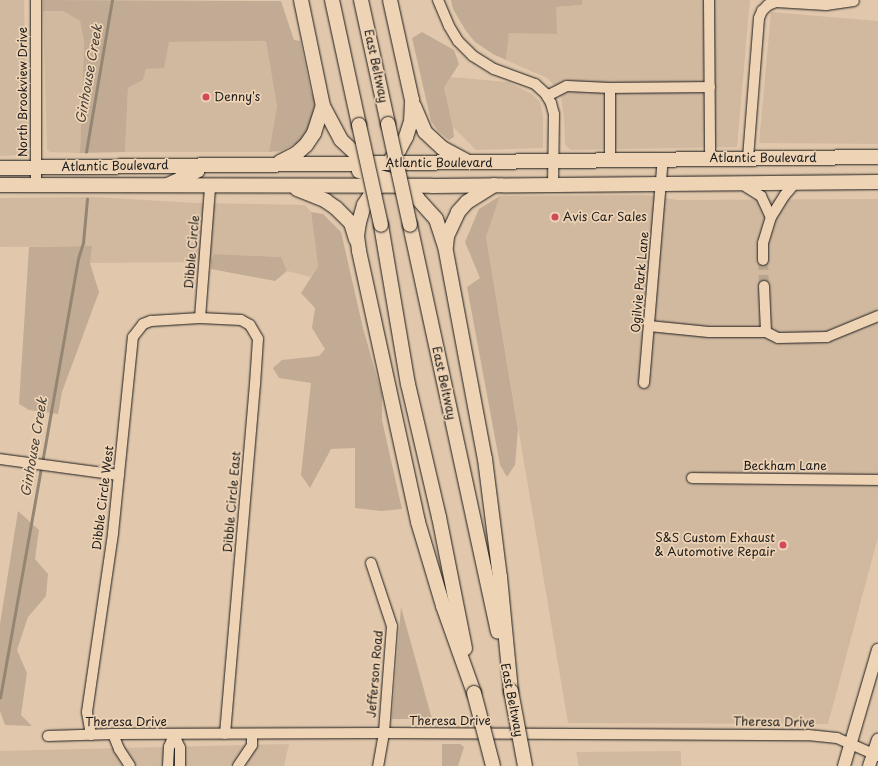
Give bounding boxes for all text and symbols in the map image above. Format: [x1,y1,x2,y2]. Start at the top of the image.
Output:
water label: Ginhouse Creek [73,23,105,125]
street label: North Brookview Drive [16,26,30,158]
street label: East Beltway [361,28,391,104]
place label: Denny's [214,90,260,104]
marker: Denny's [201,92,211,102]
street label: Atlantic Boulevard [709,151,817,165]
street label: Atlantic Boulevard [385,156,493,170]
street label: Atlantic Boulevard [61,158,169,174]
place label: Avis Car Sales [563,210,648,224]
marker: Avis Car Sales [550,212,560,222]
street label: Dibble Circle [182,214,202,290]
street label: Ogilvie Park Lane [628,231,652,333]
street label: East Beltway [429,345,459,421]
water label: Ginhouse Creek [18,396,50,498]
street label: Dibble Circle West [89,444,117,552]
street label: Dibble Circle East [220,450,244,554]
street label: Beckham Lane [743,459,827,473]
place label: S&S Custom Exhaust & Automotive Repair [654,531,775,559]
marker: S&S Custom Exhaust & Automotive Repair [778,540,788,550]
street label: Jefferson Road [364,630,386,718]
street label: East Beltway [498,662,526,738]
street label: Theresa Drive [409,714,491,728]
street label: Theresa Drive [733,714,815,730]
street label: Theresa Drive [85,715,167,729]

